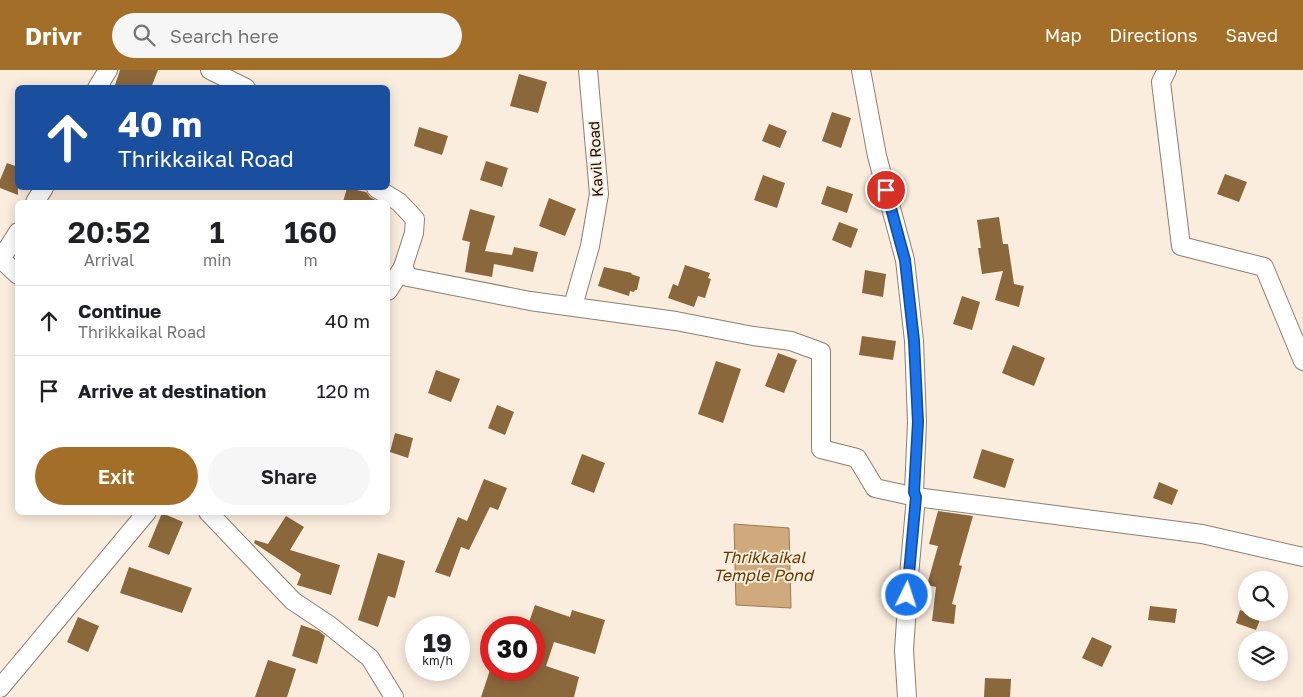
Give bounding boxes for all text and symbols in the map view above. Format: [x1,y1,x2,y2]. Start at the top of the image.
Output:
search box [112,13,462,58]
text: Drivr [25,21,82,50]
icon: search [130,21,158,49]
text: Search here [170,24,279,47]
text: Map [1045,24,1081,46]
text: Directions [1109,24,1197,46]
text: Saved [1225,24,1278,46]
text: 40 m [118,103,202,145]
icon: ahead [35,105,100,170]
street label: Kavil Road [584,121,606,197]
text: Thrikkaikal Road [118,145,294,172]
pin [865,169,907,211]
icon: arrive [872,176,900,204]
text: 20:52 [68,214,150,250]
text: 1 [210,214,225,250]
text: 160 [284,214,337,250]
text: Arrival [84,250,134,270]
text: min [203,250,231,270]
text: m [304,250,318,270]
text: Continue [78,299,161,322]
icon: ahead [35,307,63,335]
text: 40 m [325,309,370,332]
text: Thrikkaikal Road [78,322,206,342]
icon: arrive [35,377,63,405]
text: Arrive at destination [78,379,266,402]
text: 120 m [316,379,370,402]
button: Exit [35,447,198,505]
button: Share [208,447,370,505]
water label: Thrikkaikal Temple Pond [713,547,815,585]
position arrow [880,568,932,620]
map controls [1238,571,1288,681]
button: search [1238,571,1288,621]
speed limit sign: 30 [480,616,545,681]
text: 19 [423,627,452,658]
button: layers [1238,631,1288,681]
text: km/h [422,653,453,668]

